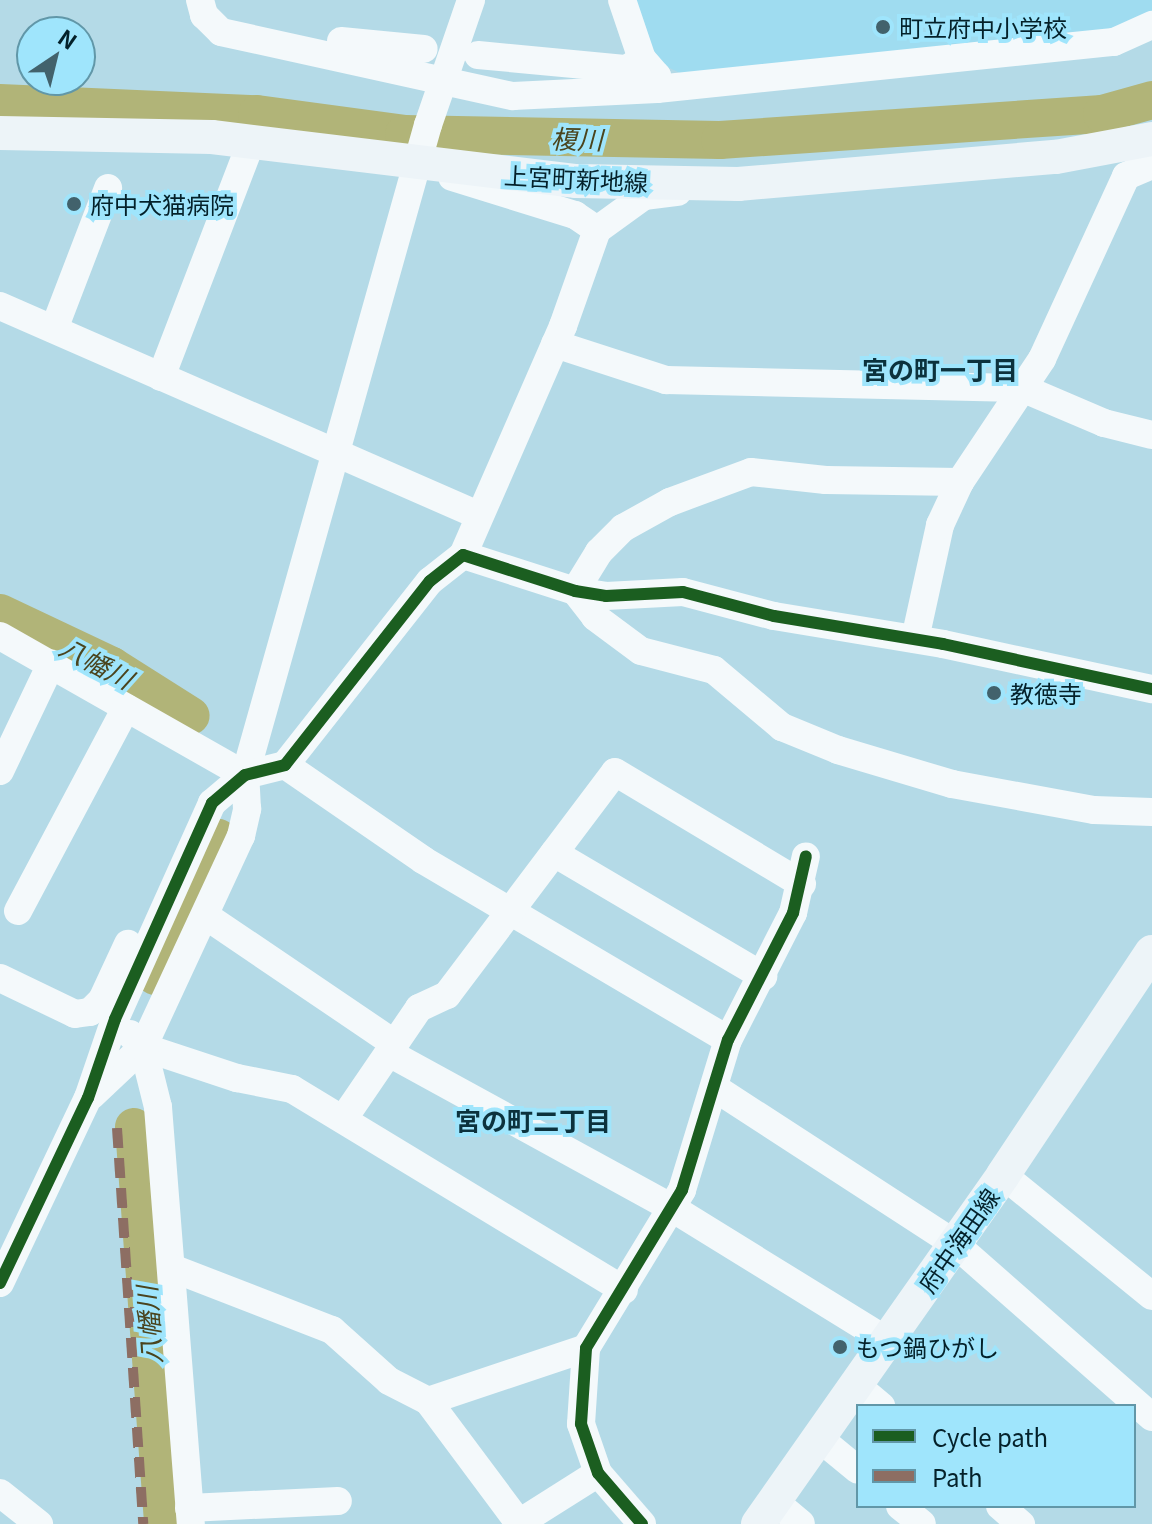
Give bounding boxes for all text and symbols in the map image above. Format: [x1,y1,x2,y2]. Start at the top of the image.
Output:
place label: 町立府中小学校 [899,13,1067,41]
north arrow [16,16,96,96]
marker: 町立府中小学校 [874,18,892,36]
text: N [53,20,85,56]
water label: 榎川 [551,122,603,154]
street label: 上宮町新地線 [503,160,649,196]
place label: 府中犬猫病院 [90,190,234,218]
marker: 府中犬猫病院 [65,195,83,213]
district label: 宮の町一丁目 [862,353,1018,385]
water label: 八幡川 [55,630,139,694]
place label: 教徳寺 [1010,679,1082,707]
marker: 教徳寺 [985,684,1003,702]
district label: 宮の町二丁目 [455,1104,611,1136]
street label: 府中海田線 [912,1183,1004,1297]
water label: 八幡川 [130,1285,166,1365]
place label: もつ鍋ひがし [856,1333,1000,1361]
marker: もつ鍋ひがし [831,1338,849,1356]
legend [856,1404,1136,1508]
text: Cycle path [932,1419,1048,1454]
text: Path [932,1459,983,1494]

